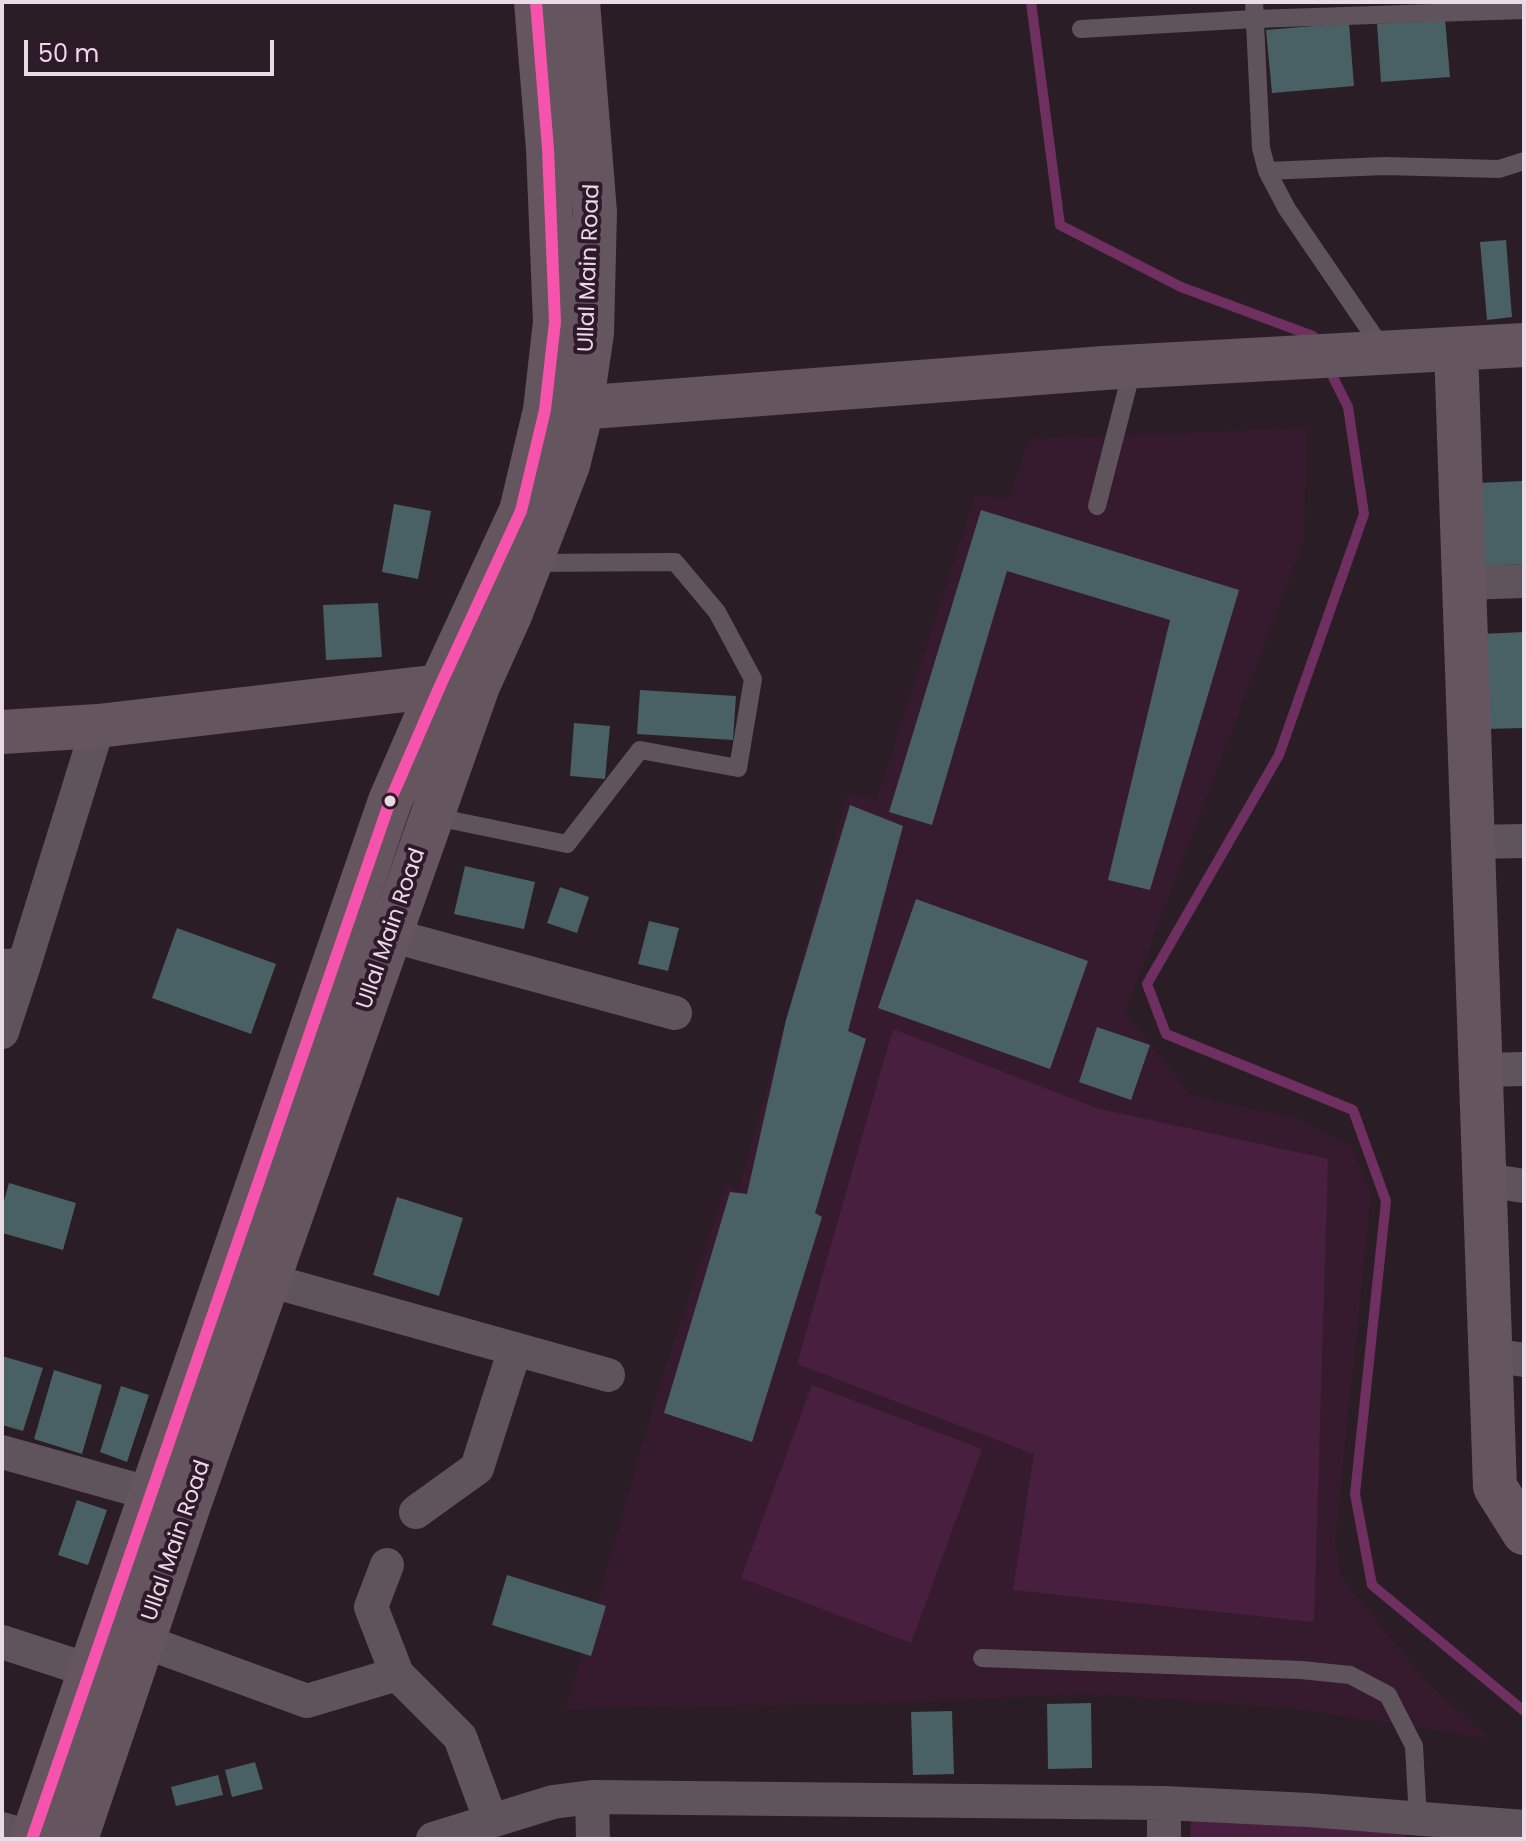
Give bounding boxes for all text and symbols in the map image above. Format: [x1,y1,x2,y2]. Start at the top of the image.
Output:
scale bar [28,24,278,74]
text: 50 m [38,37,99,70]
street label: Ullal Main Road [574,183,606,353]
unlabelled marker [382,793,398,809]
street label: Ullal Main Road [352,845,432,1013]
street label: Ullal Main Road [137,1457,217,1625]

